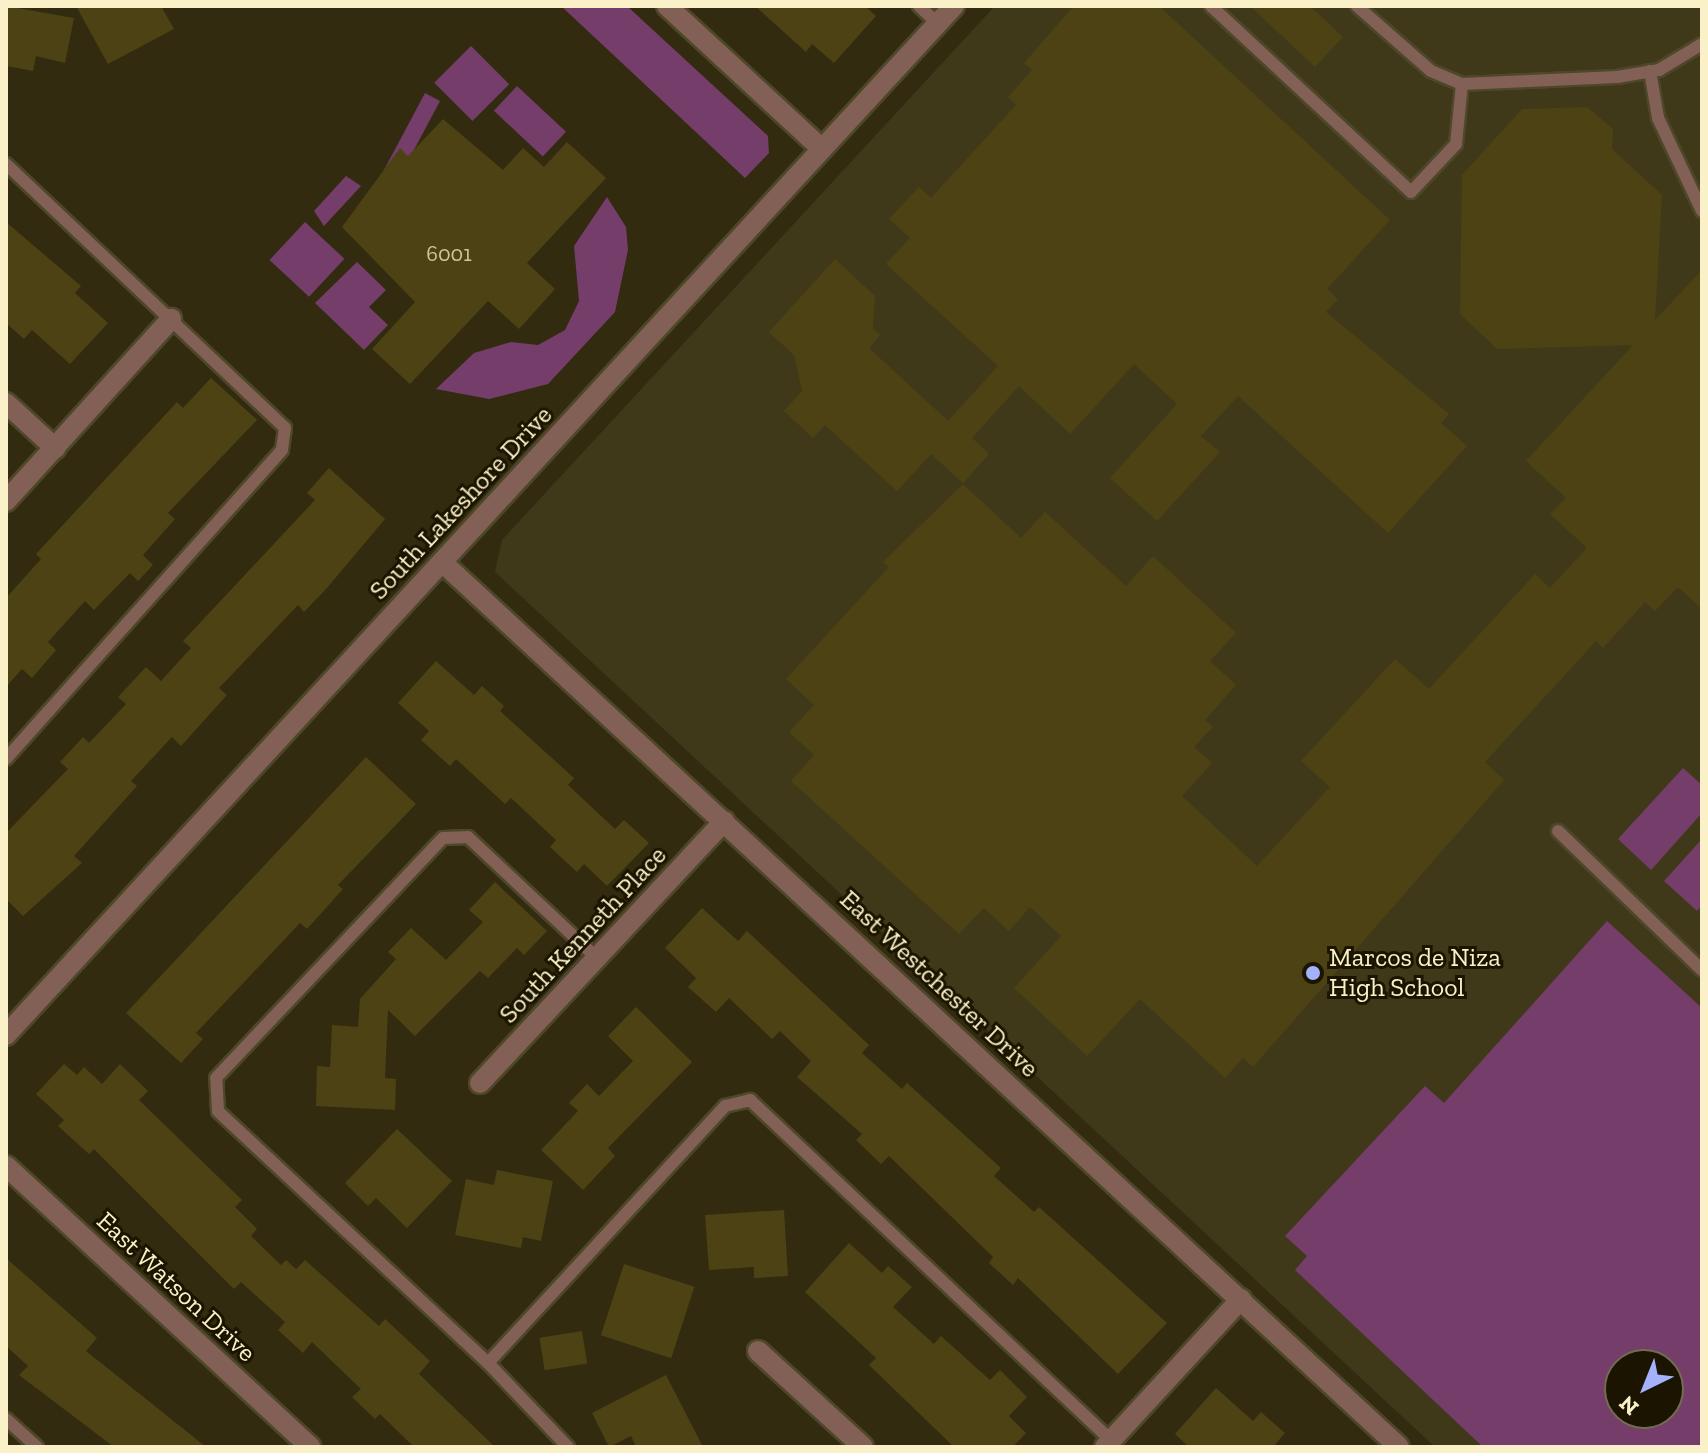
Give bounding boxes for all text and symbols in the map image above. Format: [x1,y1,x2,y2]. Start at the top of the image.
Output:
house number: 6001 [426,241,472,267]
street label: South Lakeshore Drive [363,400,559,606]
street label: South Kenneth Place [493,840,673,1030]
street label: East Westchester Drive [833,884,1045,1084]
place label: Marcos de Niza High School [1329,942,1501,1004]
marker: Marcos de Niza High School [1304,964,1322,982]
street label: East Watson Drive [90,1205,262,1369]
north arrow [1604,1349,1684,1429]
text: N [1613,1390,1644,1421]

